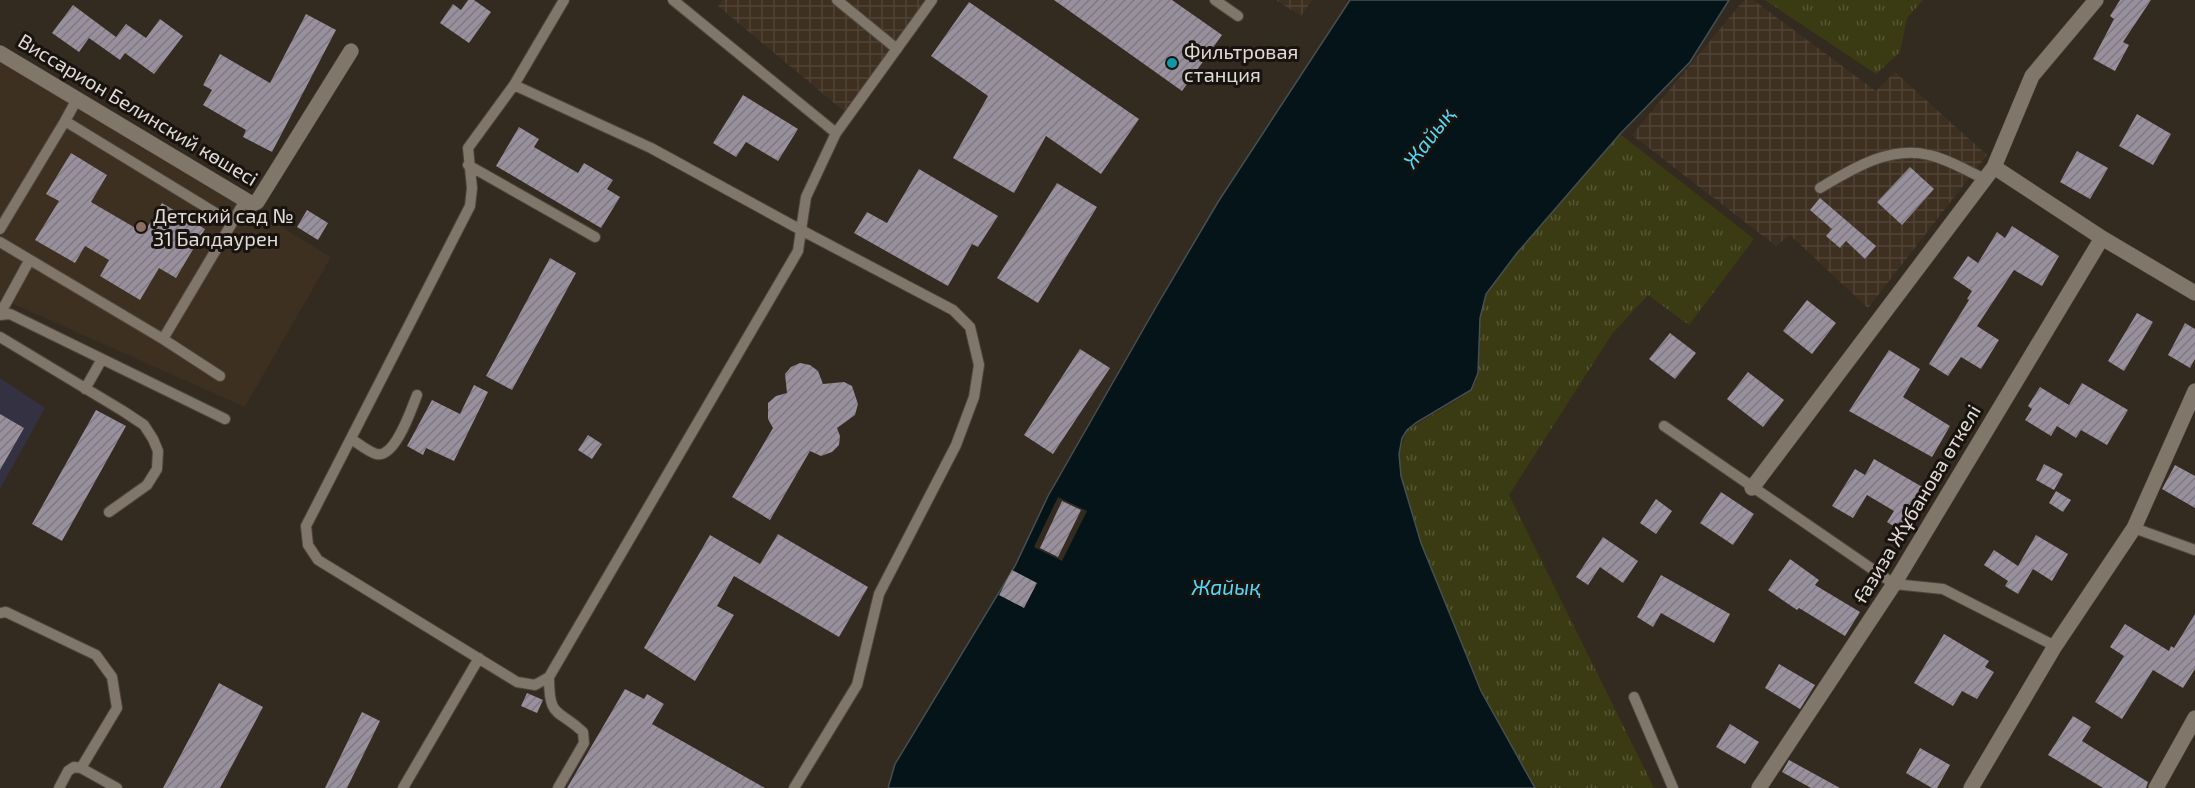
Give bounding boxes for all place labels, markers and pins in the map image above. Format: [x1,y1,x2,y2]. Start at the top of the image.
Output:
place label: Фильтровая станция [1184,39,1298,86]
marker: Фильтровая станция [1165,56,1179,70]
place label: Детский сад № 31 Балдаурен [153,203,294,251]
marker: Детский сад № 31 Балдаурен [134,220,148,234]

